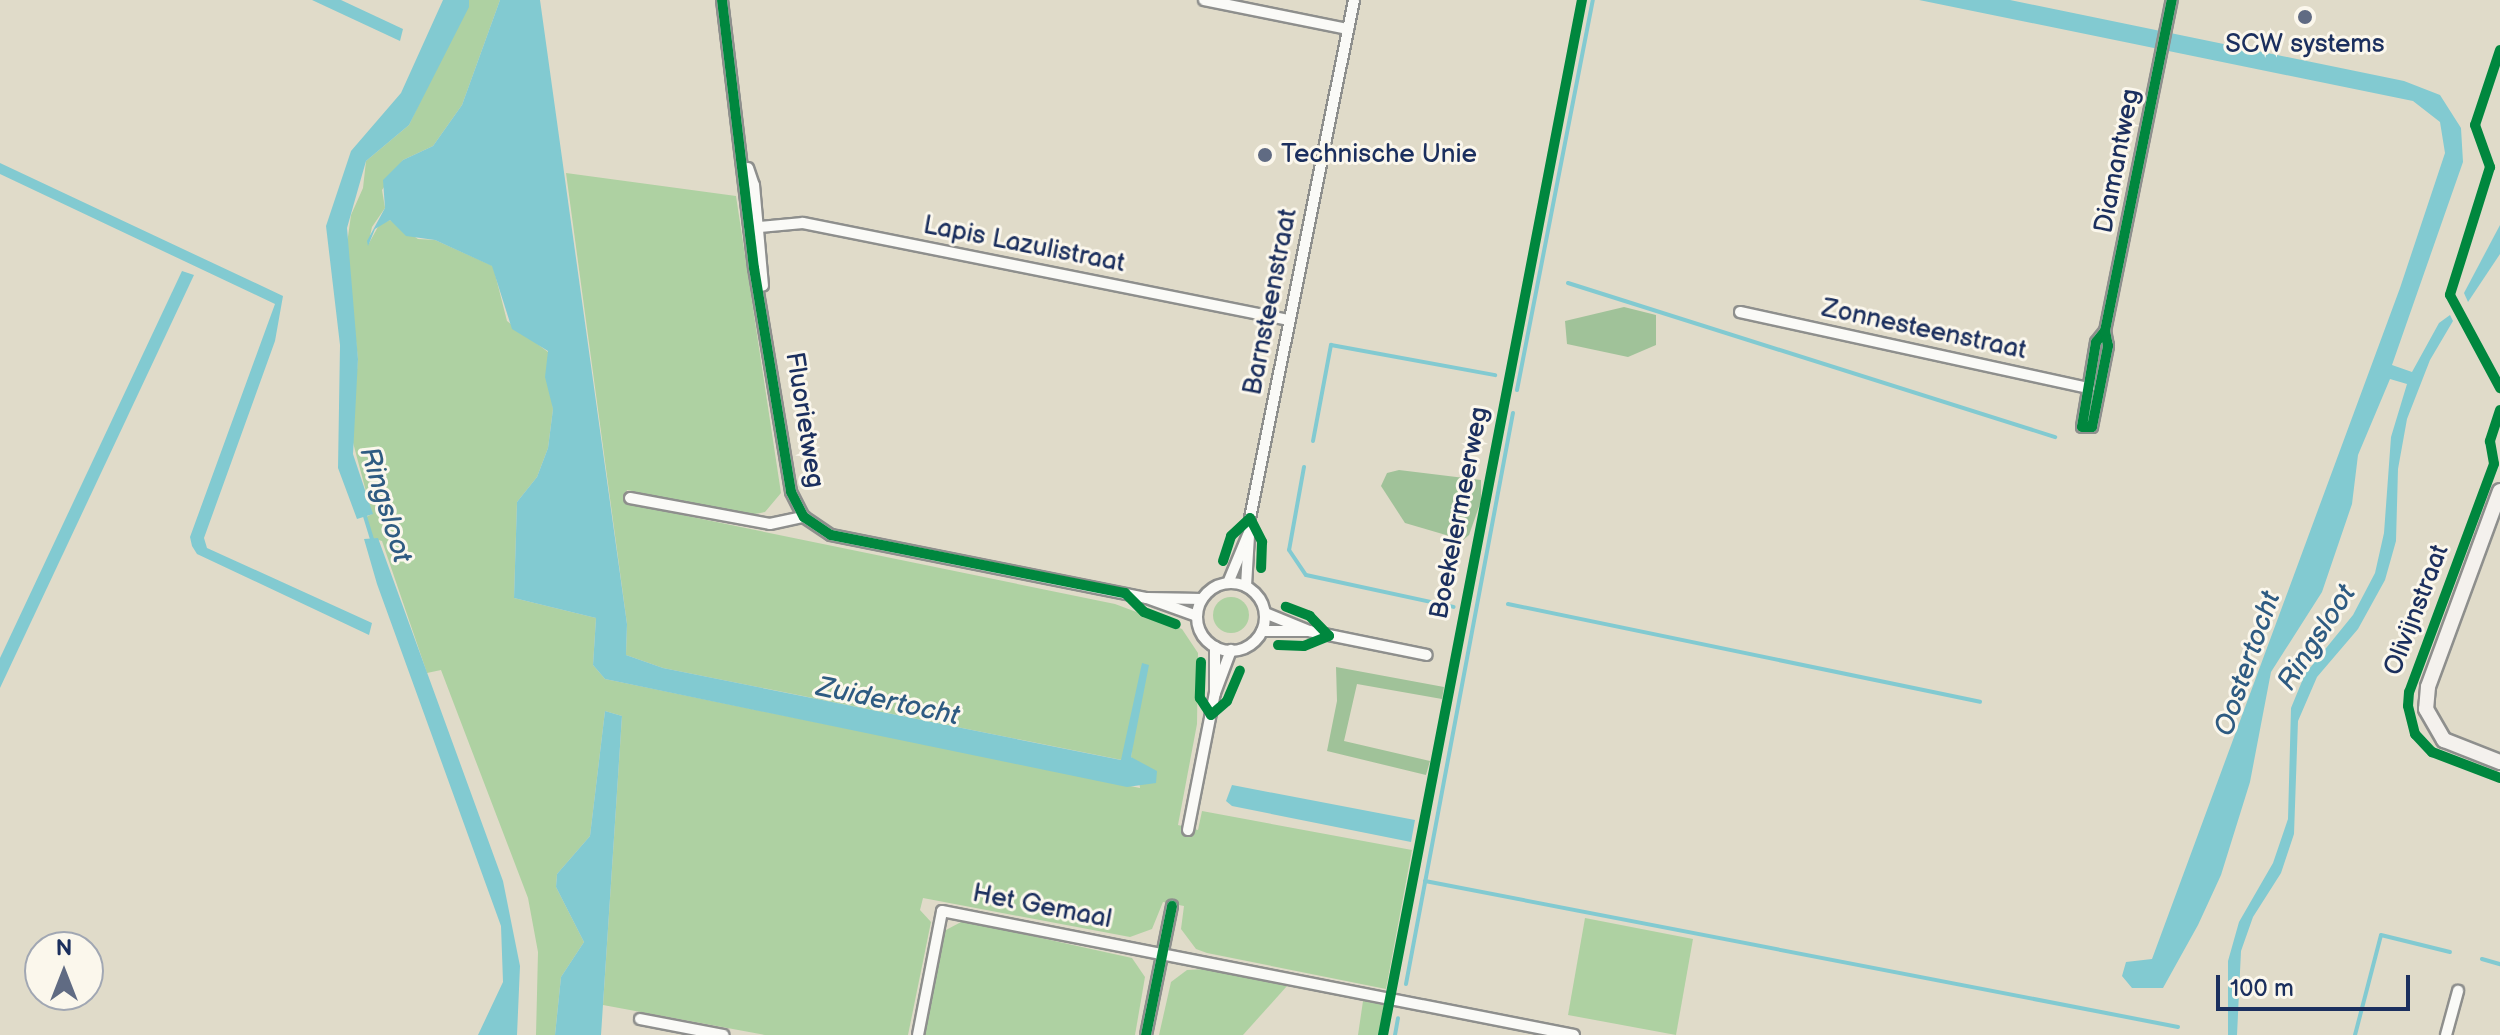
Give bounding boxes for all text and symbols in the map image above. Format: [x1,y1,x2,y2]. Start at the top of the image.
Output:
marker: SCW systems [2296,8,2314,26]
place label: SCW systems [2225,29,2385,61]
street label: Diamantweg [2089,86,2147,236]
place label: Technische Unie [1281,139,1477,171]
marker: Technische Unie [1256,146,1274,164]
street label: Barnsteenstraat [1238,206,1304,398]
street label: Lapis Lazulistraat [921,210,1127,280]
street label: Zonnesteenstraat [1819,293,2029,367]
street label: Fluorietweg [778,350,830,490]
street label: Boekelermeerweg [1424,404,1496,622]
water label: Ringsloot [352,443,418,567]
street label: Olivijnstraat [2378,540,2456,680]
water label: Ringsloot [2270,579,2364,697]
water label: Oostertocht [2208,587,2288,741]
water label: Zuidertocht [814,671,962,733]
street label: Het Gemaal [970,878,1114,936]
north arrow [24,931,104,1011]
text: N [56,935,72,962]
scale bar [2220,959,2414,1009]
text: 100 m [2230,974,2294,1003]

